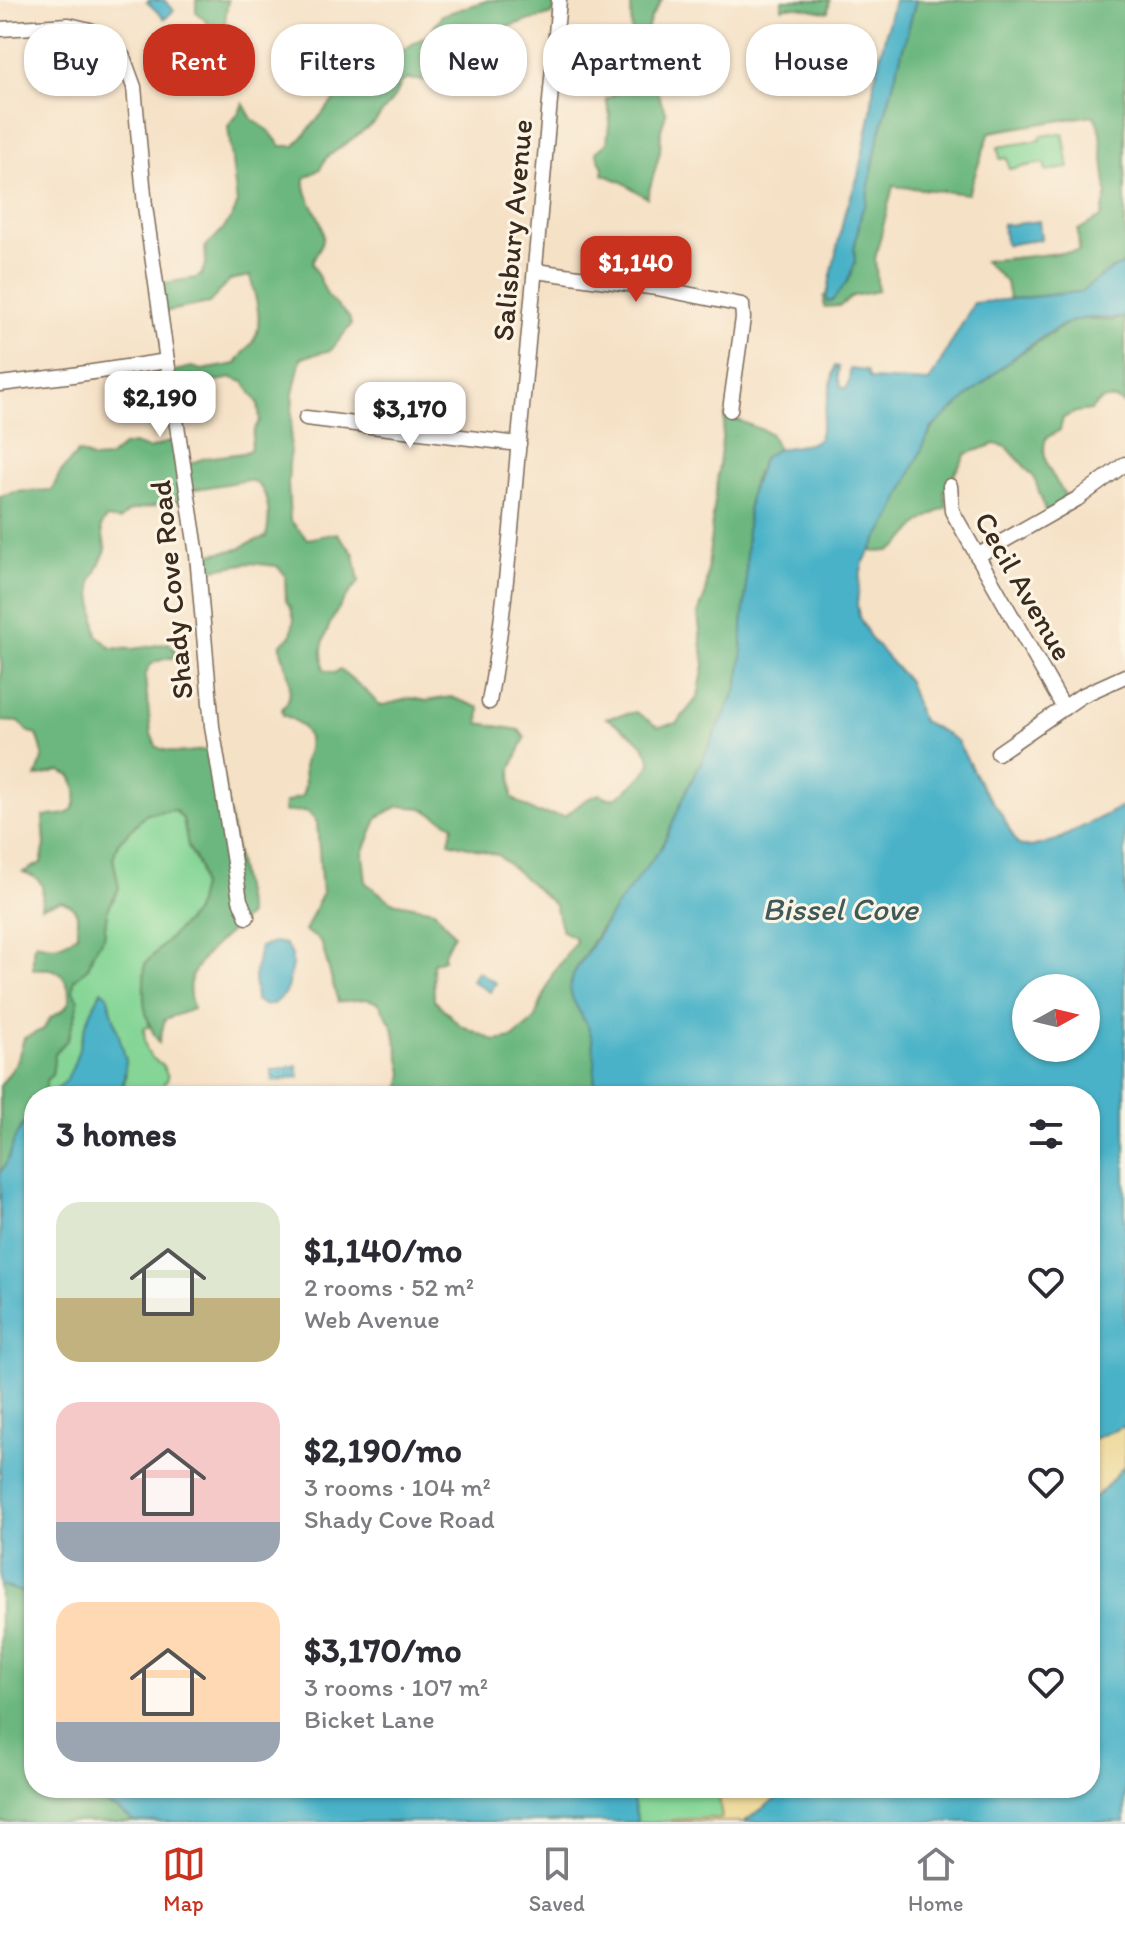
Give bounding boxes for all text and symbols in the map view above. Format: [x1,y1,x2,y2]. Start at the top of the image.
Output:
chip: Buy [24,24,127,96]
chip: Rent [143,24,255,96]
chip: Filters [271,24,404,96]
chip: New [420,24,527,96]
chip: Apartment [543,24,730,96]
chip: House [746,24,877,96]
street label: Salisbury Avenue [484,118,540,342]
pin: $1,140 [571,236,701,304]
text: $1,140 [598,246,674,278]
pin: $2,190 [95,371,225,439]
text: $2,190 [123,381,197,413]
pin: $3,170 [345,382,475,450]
text: $3,170 [373,392,447,424]
street label: Shady Cove Road [141,479,201,701]
street label: Cecil Avenue [966,505,1082,667]
water label: Bissel Cove [762,890,920,928]
north arrow [1012,974,1100,1062]
map controls [1012,974,1100,1062]
icon: filters [1024,1112,1068,1156]
text: 3 homes [56,1114,177,1155]
text: $1,140/mo [304,1230,462,1271]
icon: home [120,1234,216,1330]
icon: heart [1024,1260,1068,1304]
text: 2 rooms · 52 m² [304,1271,474,1303]
text: Web Avenue [304,1303,440,1335]
text: $2,190/mo [304,1430,462,1471]
icon: home [120,1434,216,1530]
icon: heart [1024,1460,1068,1504]
text: 3 rooms · 104 m² [304,1471,491,1503]
text: Shady Cove Road [304,1503,495,1535]
text: $3,170/mo [304,1630,462,1671]
icon: home [120,1634,216,1730]
icon: heart [1024,1660,1068,1704]
text: 3 rooms · 107 m² [304,1671,488,1703]
text: Bicket Lane [304,1703,435,1735]
tab: Map [162,1842,206,1917]
tab: Saved [529,1842,585,1917]
tab: Home [908,1842,963,1917]

